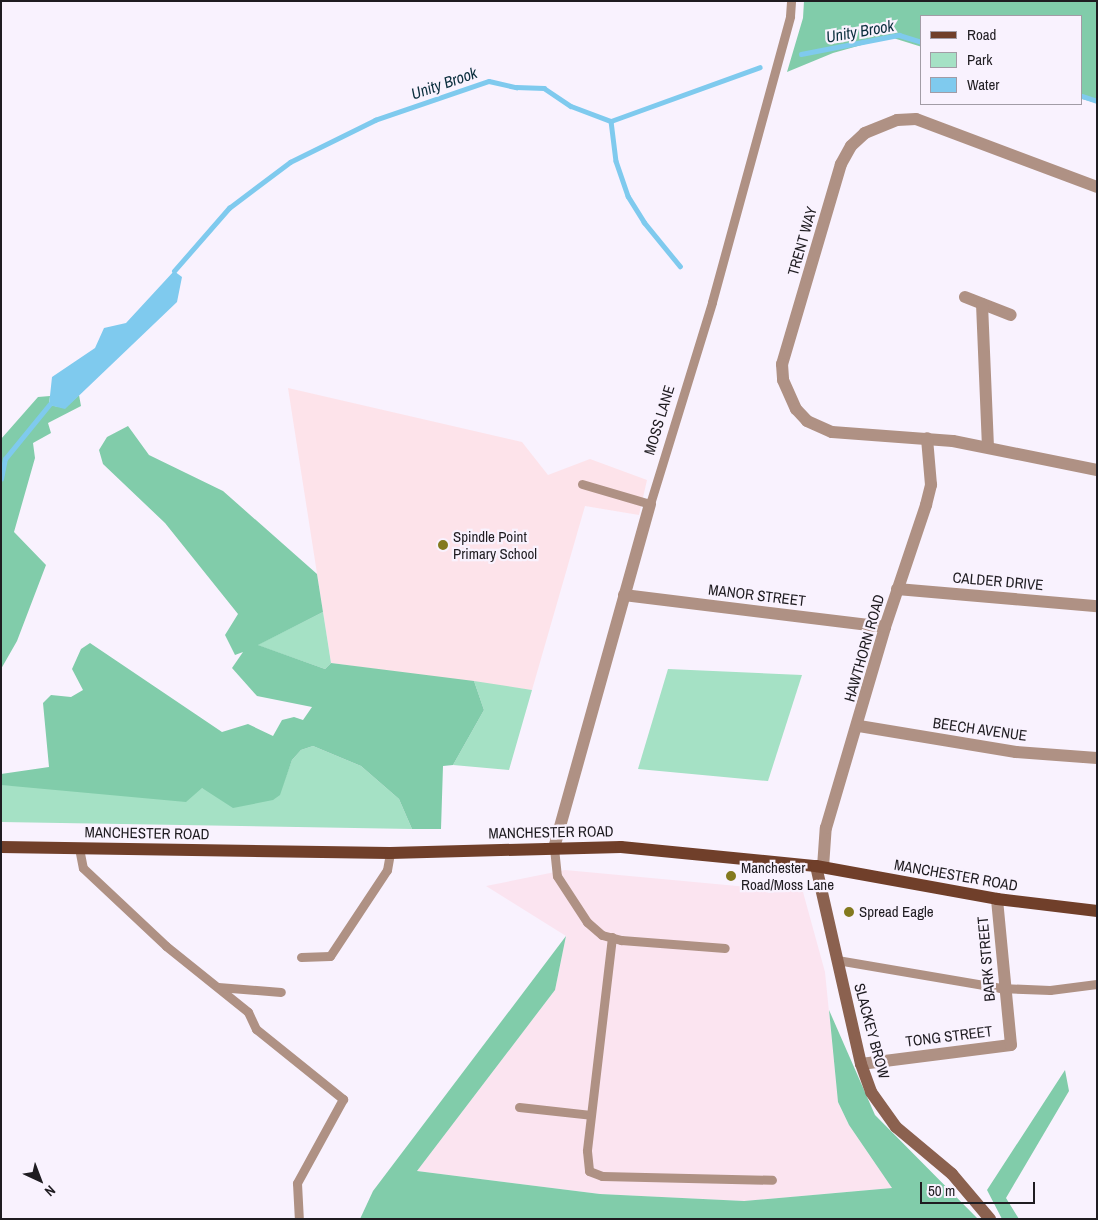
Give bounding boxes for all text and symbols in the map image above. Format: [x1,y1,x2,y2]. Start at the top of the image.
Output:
legend [920,15,1083,105]
water label: Unity Brook [825,16,895,46]
text: Road [967,24,996,45]
text: Park [967,49,992,70]
water label: Unity Brook [408,63,480,103]
text: Water [967,74,999,95]
street label: TRENT WAY [784,204,820,278]
street label: MOSS LANE [640,383,678,457]
place label: Spindle Point Primary School [453,527,537,562]
marker: Spindle Point Primary School [437,539,449,551]
street label: CALDER DRIVE [952,568,1044,594]
street label: MANOR STREET [707,580,807,610]
street label: HAWTHORN ROAD [840,592,888,704]
street label: BEECH AVENUE [931,713,1029,745]
street label: MANCHESTER ROAD [488,822,614,842]
street label: MANCHESTER ROAD [84,823,210,843]
street label: MANCHESTER ROAD [893,855,1019,895]
place label: Manchester Road/Moss Lane [741,858,834,893]
marker: Manchester Road/Moss Lane [725,870,737,882]
place label: Spread Eagle [859,903,934,921]
marker: Spread Eagle [843,906,855,918]
street label: BARK STREET [973,916,999,1002]
street label: SLACKEY BROW [851,981,893,1081]
street label: TONG STREET [905,1022,993,1050]
north arrow [15,1155,65,1205]
scale bar [923,1172,1038,1204]
text: 50 m [928,1180,955,1201]
text: N [41,1182,59,1200]

